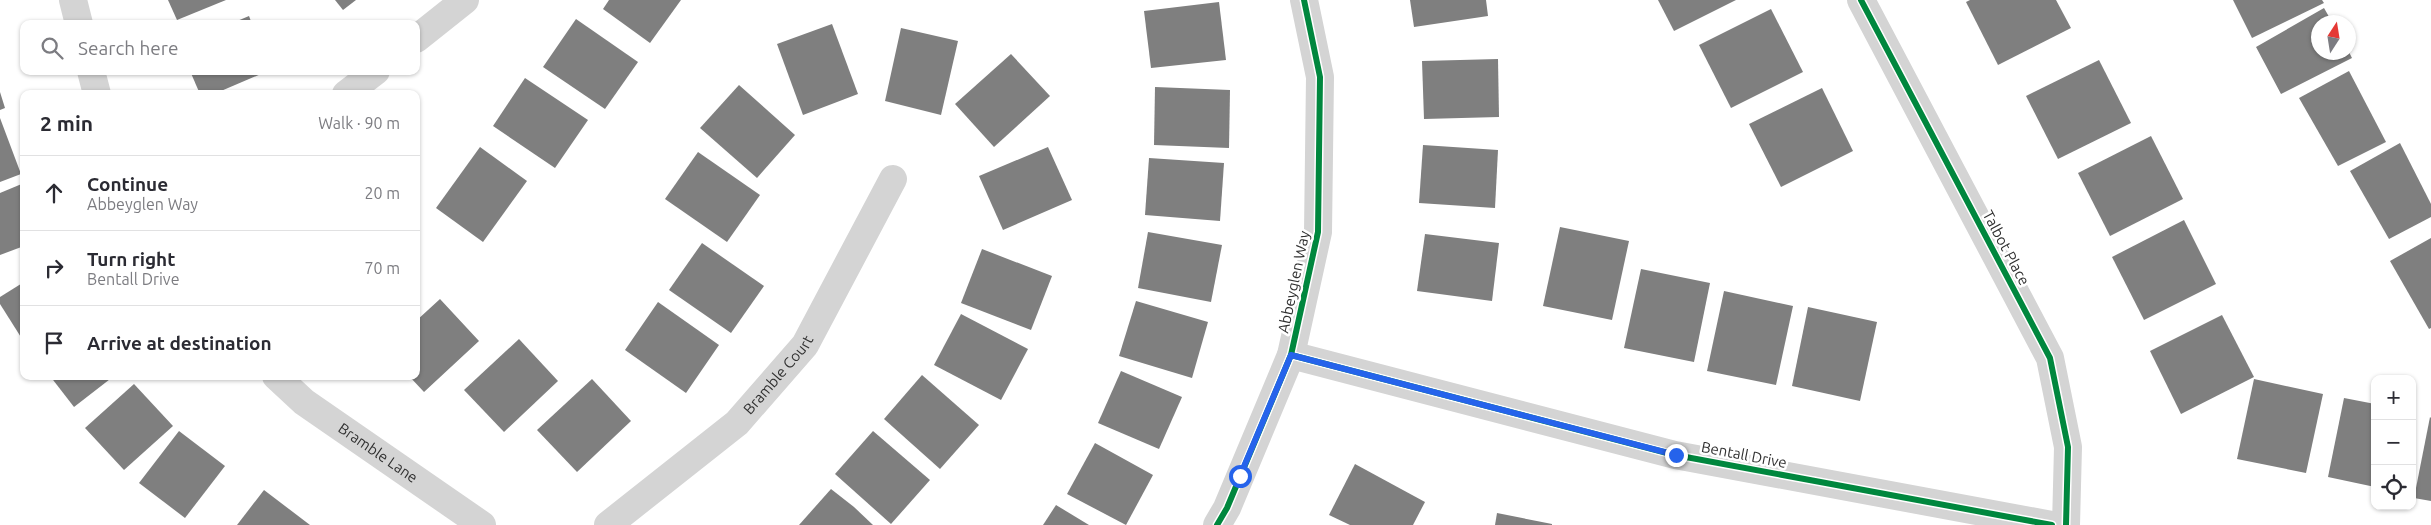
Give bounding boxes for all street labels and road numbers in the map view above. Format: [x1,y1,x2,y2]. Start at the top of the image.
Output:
street label: Talbot Place [1980,208,2033,288]
street label: Abbeyglen Way [1274,229,1313,335]
street label: Bramble Court [740,332,816,417]
street label: Bramble Lane [335,419,421,486]
street label: Bentall Drive [1700,438,1788,471]

